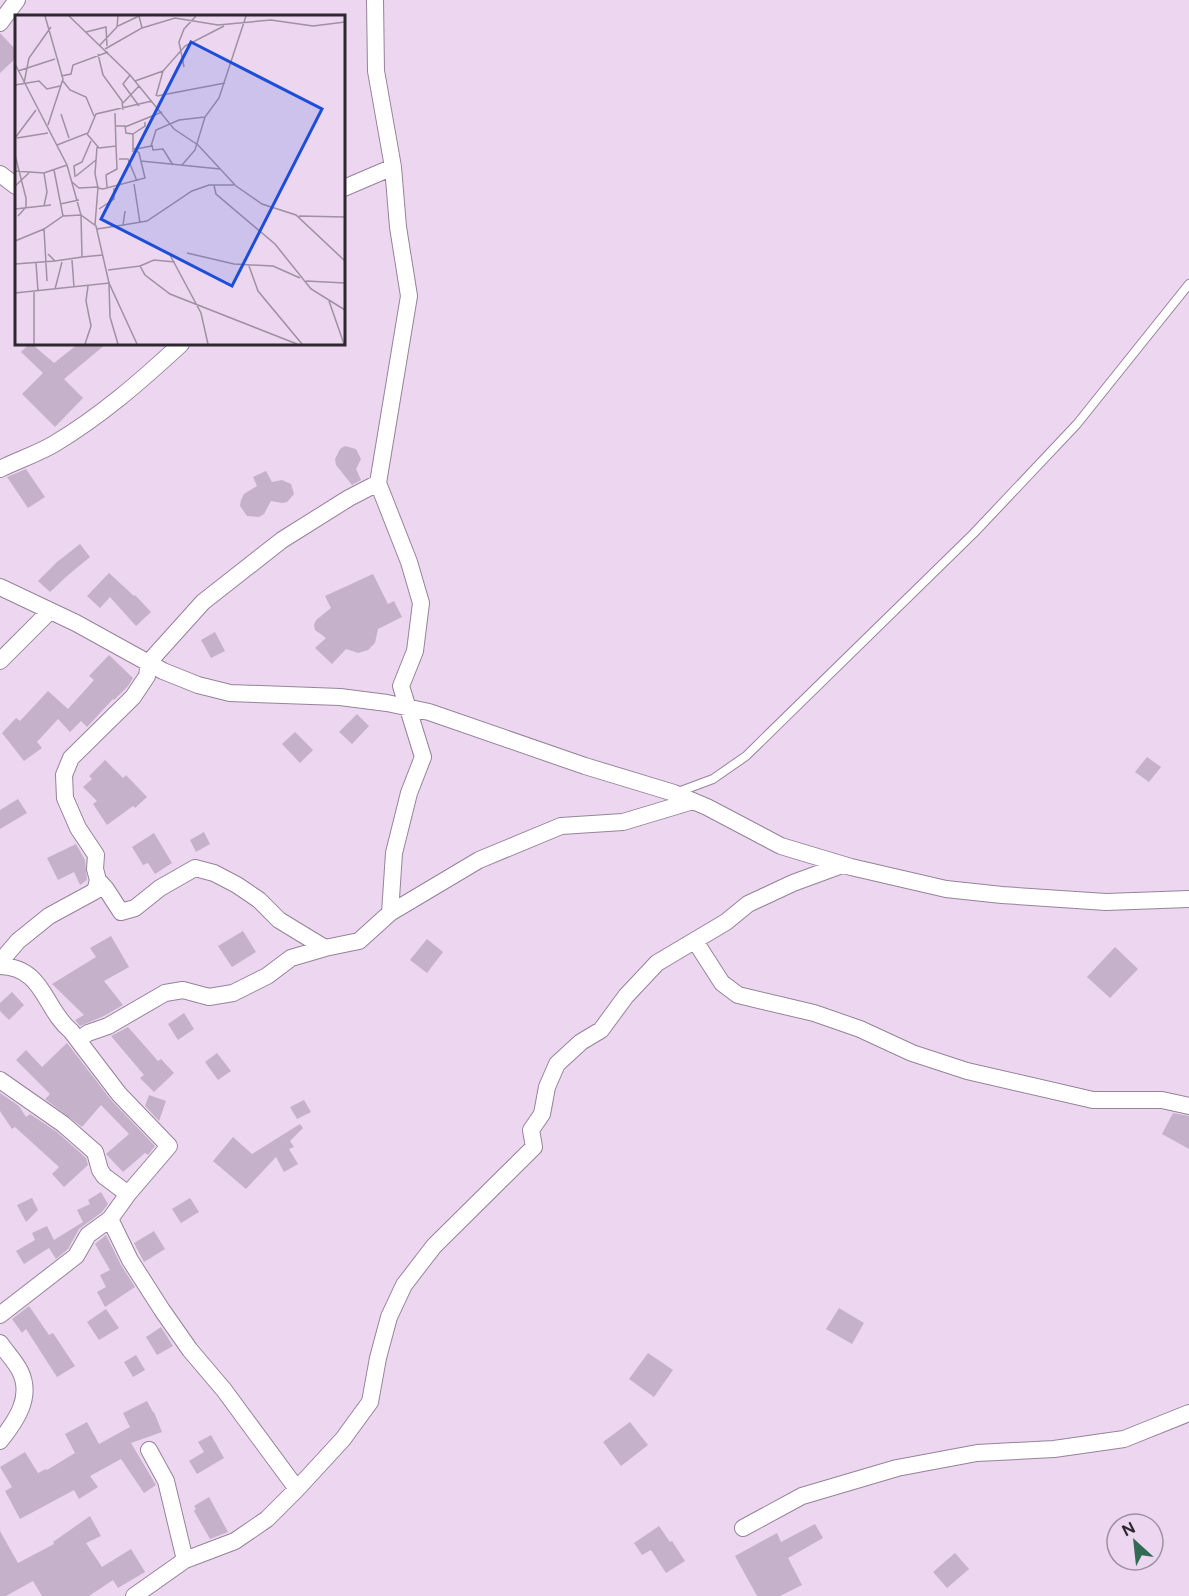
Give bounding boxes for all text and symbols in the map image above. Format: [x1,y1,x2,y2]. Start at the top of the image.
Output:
inset map [15,15,345,345]
north arrow [1105,1512,1165,1572]
text: N [1119,1518,1138,1540]

